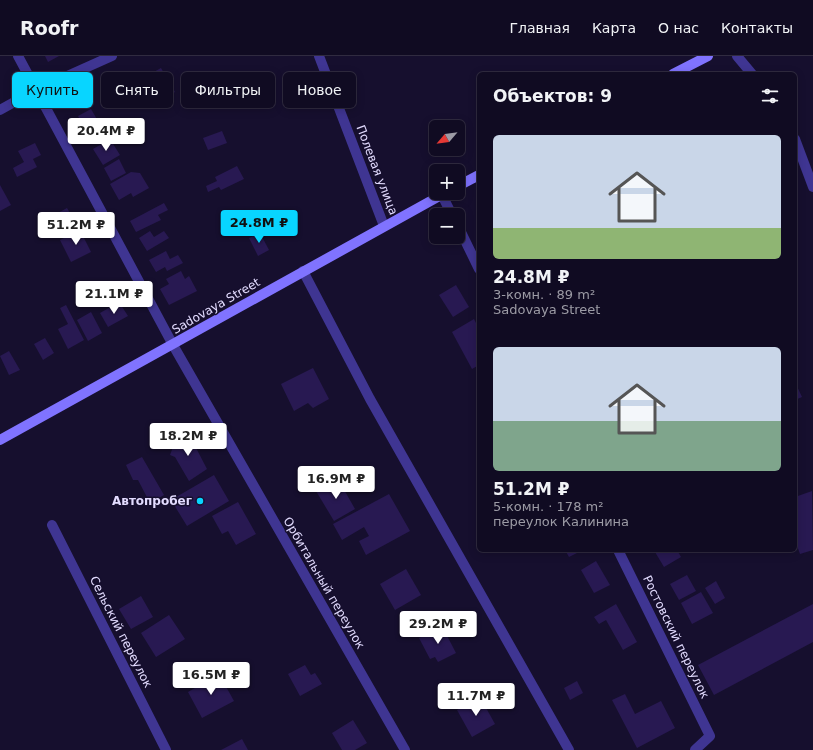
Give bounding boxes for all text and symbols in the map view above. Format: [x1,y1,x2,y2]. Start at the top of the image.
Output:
text: Roofr [20,17,78,39]
text: Главная [509,20,570,36]
text: Карта [592,20,636,36]
text: О нас [658,20,699,36]
text: Контакты [721,20,793,36]
chip: Купить [12,72,93,108]
chip: Снять [101,72,173,108]
chip: Фильтры [181,72,275,108]
chip: Новое [283,72,356,108]
icon: filters [759,85,781,107]
text: Объектов: 9 [493,86,612,106]
pin: 20.4M ₽ [69,118,143,152]
north arrow [429,120,465,156]
map controls [429,120,465,244]
text: 20.4M ₽ [77,123,135,138]
street label: Полевая улица [353,123,401,217]
icon: home [601,161,673,233]
button: + [429,164,465,200]
button: − [429,208,465,244]
pin: 24.8M ₽ [222,210,296,244]
pin: 51.2M ₽ [39,212,113,246]
text: 24.8M ₽ [230,215,288,230]
text: 51.2M ₽ [47,217,105,232]
text: 24.8M ₽ [493,267,570,287]
street label: Sadovaya Street [170,275,263,337]
pin: 21.1M ₽ [77,281,151,315]
text: 21.1M ₽ [85,286,143,301]
text: 3-комн. · 89 m² [493,287,595,302]
text: Sadovaya Street [493,302,600,317]
icon: home [601,373,673,445]
pin: 18.2M ₽ [151,423,225,457]
text: 18.2M ₽ [159,428,217,443]
pin: 16.9M ₽ [299,466,373,500]
text: 16.9M ₽ [307,471,365,486]
text: 51.2M ₽ [493,479,570,499]
place label: Автопробег [112,494,192,508]
marker: Автопробег [195,496,205,506]
text: 5-комн. · 178 m² [493,499,603,514]
text: переулок Калинина [493,514,629,529]
street label: Орбитальный переулок [280,515,368,651]
street label: Ростовский переулок [640,573,712,701]
street label: Сельский переулок [87,574,155,690]
pin: 29.2M ₽ [401,611,475,645]
text: 29.2M ₽ [409,616,467,631]
pin: 16.5M ₽ [174,662,248,696]
text: 16.5M ₽ [182,667,240,682]
pin: 11.7M ₽ [439,683,513,717]
text: 11.7M ₽ [447,688,505,703]

